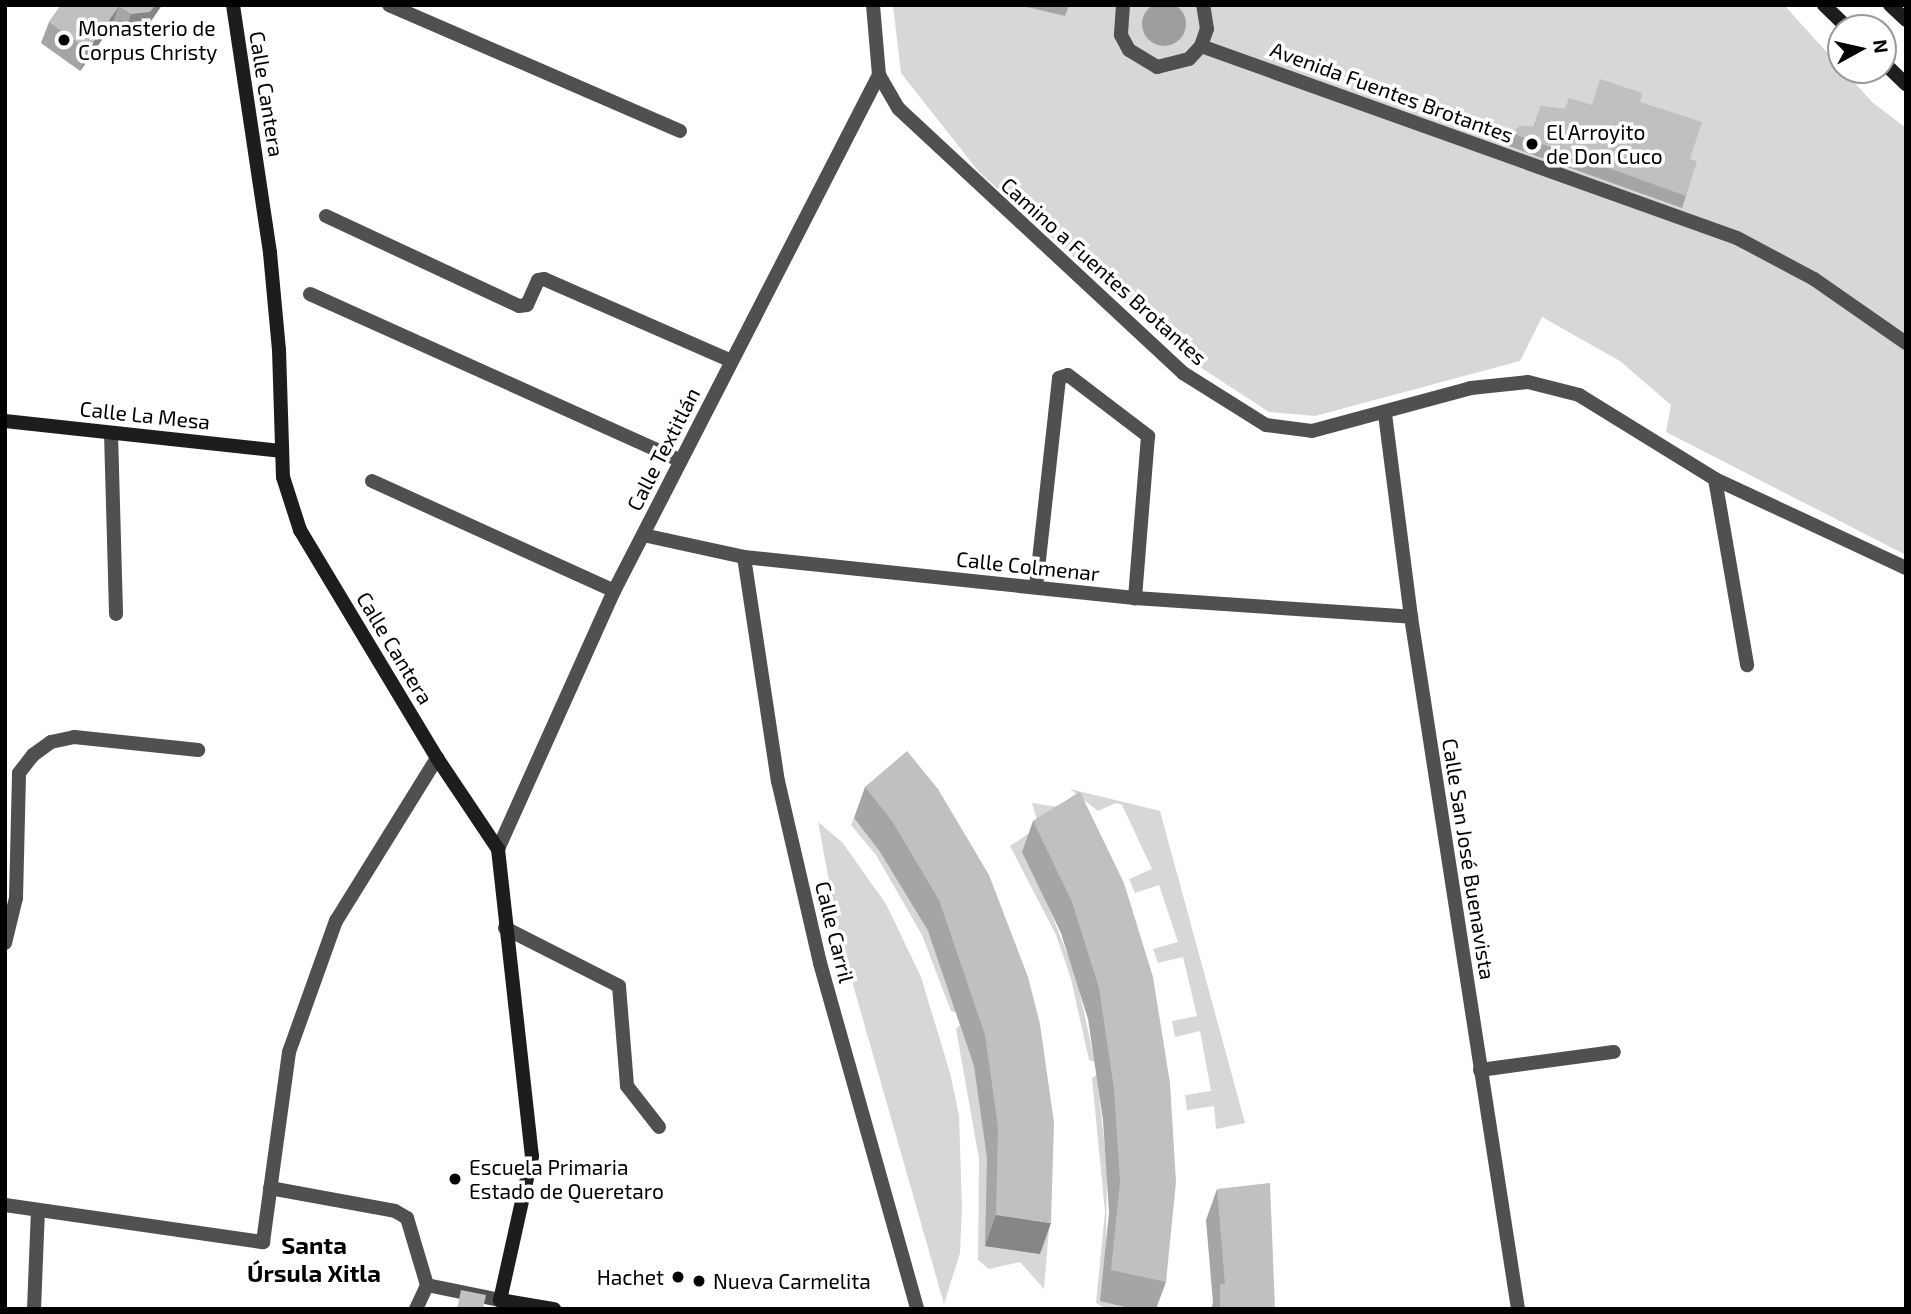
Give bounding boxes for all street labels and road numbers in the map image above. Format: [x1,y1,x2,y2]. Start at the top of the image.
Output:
street label: Calle Cantera [245,29,289,159]
street label: Avenida Fuentes Brotantes [1267,36,1517,148]
street label: Camino a Fuentes Brotantes [996,172,1212,370]
street label: Calle Textitlán [621,383,705,515]
street label: Calle La Mesa [79,396,211,434]
street label: Calle Colmenar [955,546,1101,586]
street label: Calle Cantera [352,587,438,709]
street label: Calle San José Buenavista [1437,736,1501,982]
street label: Calle Carril [810,879,860,985]

